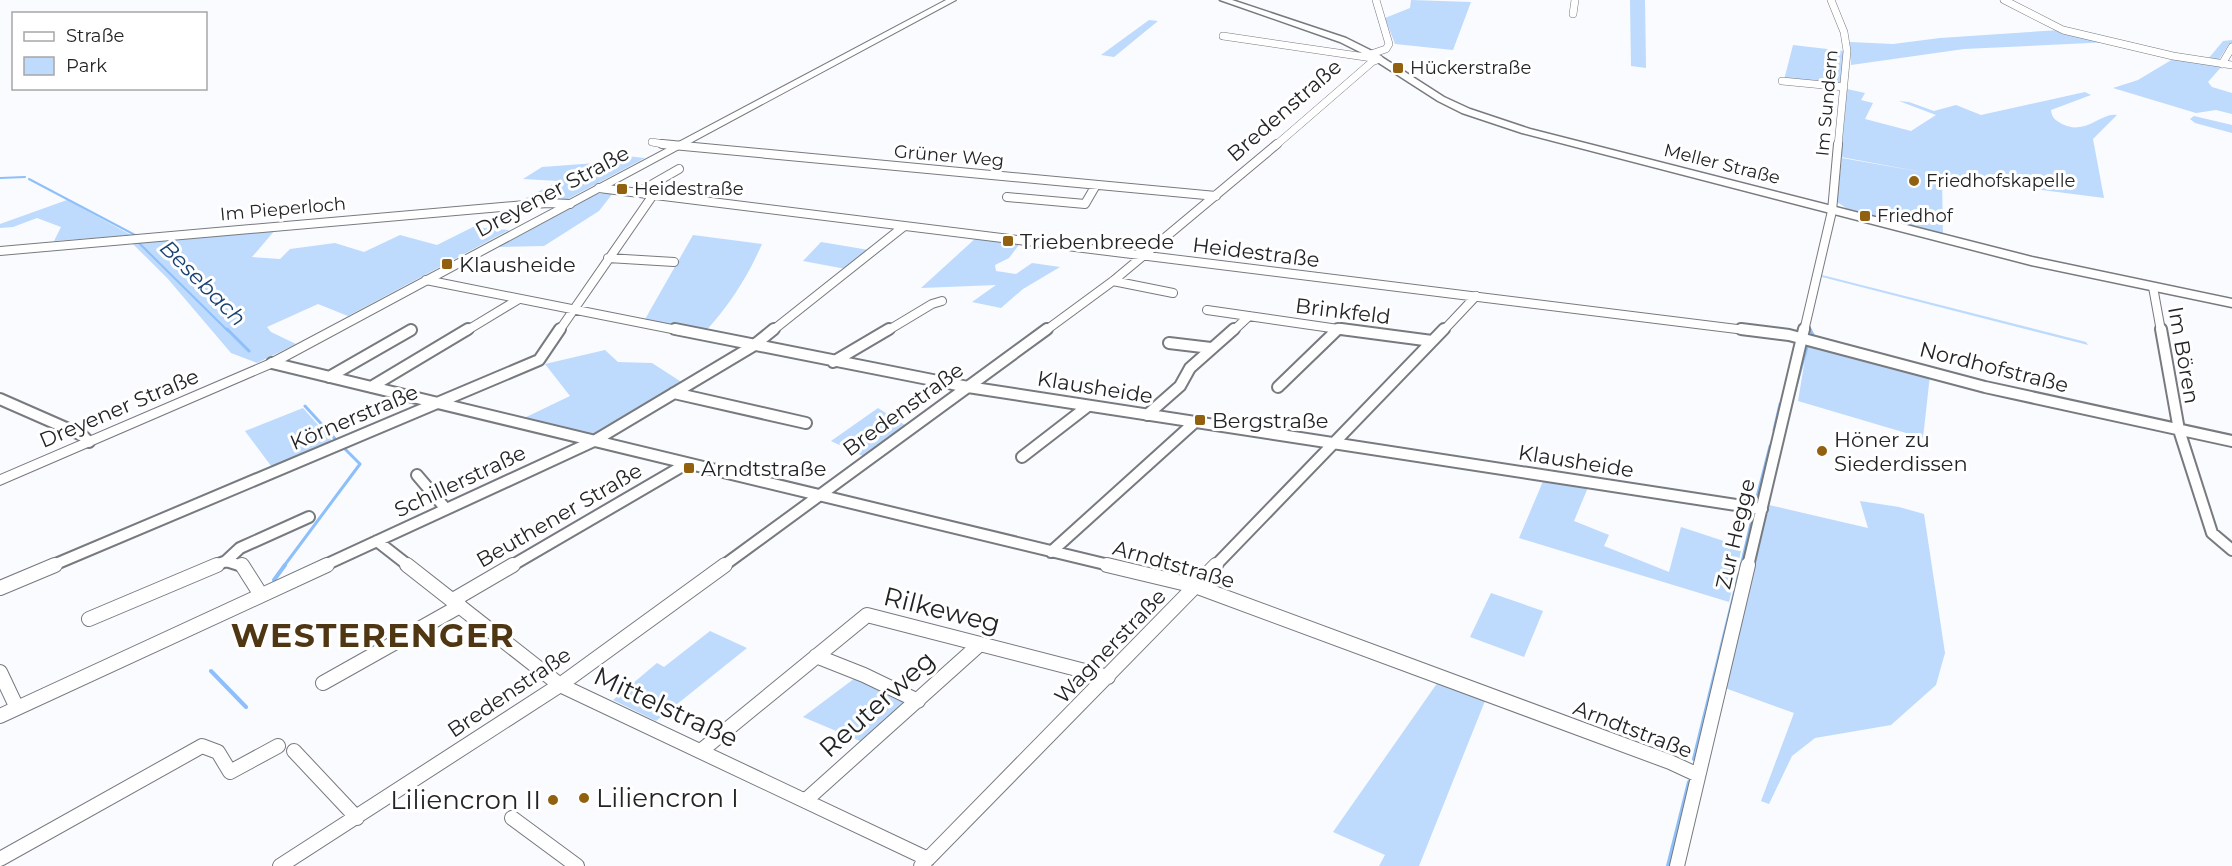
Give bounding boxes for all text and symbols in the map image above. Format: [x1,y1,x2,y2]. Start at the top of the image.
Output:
legend [12,12,207,90]
text: Straße [66,25,125,47]
street label: Im Sundern [1811,49,1843,157]
street label: Bredenstraße [1222,54,1346,166]
text: Park [66,55,107,77]
place label: Hückerstraße [1410,57,1531,79]
marker: Hückerstraße [1391,61,1405,75]
street label: Meller Straße [1662,139,1782,189]
street label: Dreyener Straße [471,140,633,242]
street label: Grüner Weg [893,140,1005,172]
place label: Friedhofskapelle [1926,170,2076,192]
marker: Friedhofskapelle [1907,174,1921,188]
place label: Heidestraße [634,178,744,200]
marker: Heidestraße [615,182,629,196]
street label: Im Pieperloch [219,193,347,225]
place label: Friedhof [1877,205,1954,227]
marker: Friedhof [1858,209,1872,223]
place label: Triebenbreede [1020,229,1174,254]
street label: Heidestraße [1191,232,1321,272]
water label: Besebach [154,234,252,332]
marker: Triebenbreede [1001,234,1015,248]
place label: Klausheide [459,252,576,277]
marker: Klausheide [440,257,454,271]
street label: Brinkfeld [1294,293,1392,329]
street label: Im Bören [2163,304,2205,406]
street label: Nordhofstraße [1917,336,2071,398]
street label: Bredenstraße [838,357,968,461]
street label: Dreyener Straße [36,363,202,453]
street label: Klausheide [1035,366,1155,408]
street label: Körnerstraße [286,379,422,455]
place label: Bergstraße [1212,408,1329,433]
marker: Bergstraße [1193,413,1207,427]
place label: Höner zu Siederdissen [1834,427,1968,476]
street label: Schillerstraße [390,440,530,522]
street label: Klausheide [1516,440,1636,482]
marker: Höner zu Siederdissen [1815,444,1829,458]
place label: Arndtstraße [701,456,827,481]
street label: Beuthener Straße [472,457,646,573]
marker: Arndtstraße [682,461,696,475]
street label: Zur Hegge [1710,476,1760,592]
street label: Arndtstraße [1110,535,1238,593]
street label: Rilkeweg [880,580,1004,640]
street label: Wagnerstraße [1049,583,1171,709]
district label: WESTERENGER [231,615,515,655]
street label: Bredenstraße [443,642,575,742]
street label: Reuterweg [813,644,941,764]
street label: Mittelstraße [589,660,743,754]
street label: Arndtstraße [1570,695,1696,763]
place label: Liliencron I [596,782,739,814]
place label: Liliencron II [390,784,541,816]
marker: Liliencron I [577,791,591,805]
marker: Liliencron II [546,793,560,807]

